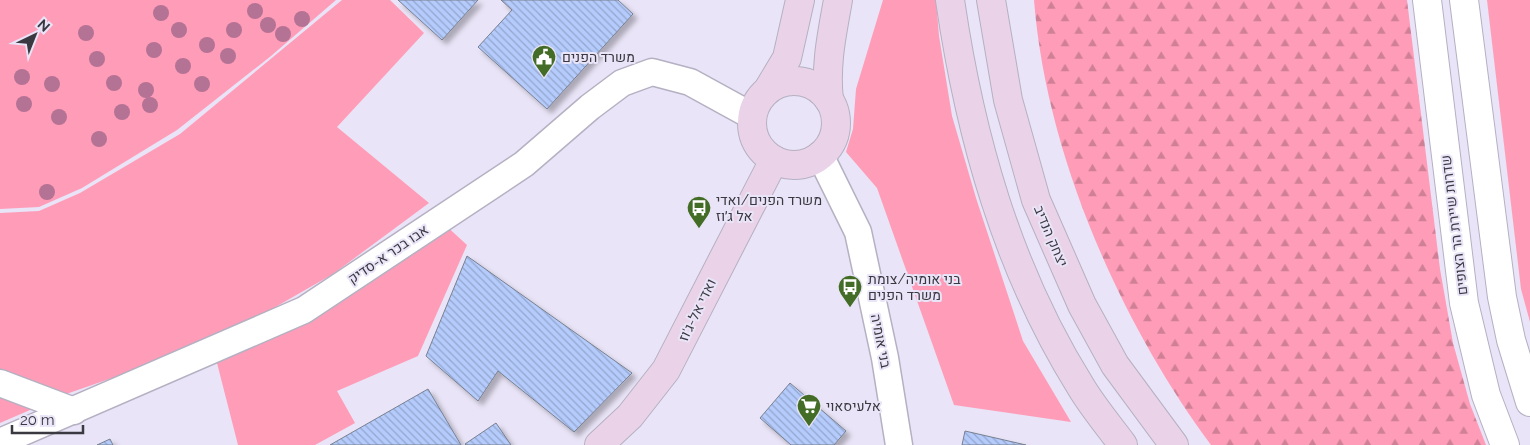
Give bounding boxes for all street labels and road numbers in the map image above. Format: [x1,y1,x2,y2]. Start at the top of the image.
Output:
street label: שדרות שיירת הר הצופים [1437,154,1471,296]
street label: יצחק הנדיב [1031,203,1071,269]
street label: אבו בכר א-סדיק [345,221,431,287]
street label: ואדי אל-ג'וז [675,276,719,344]
street label: בני אומיה [868,313,894,370]

